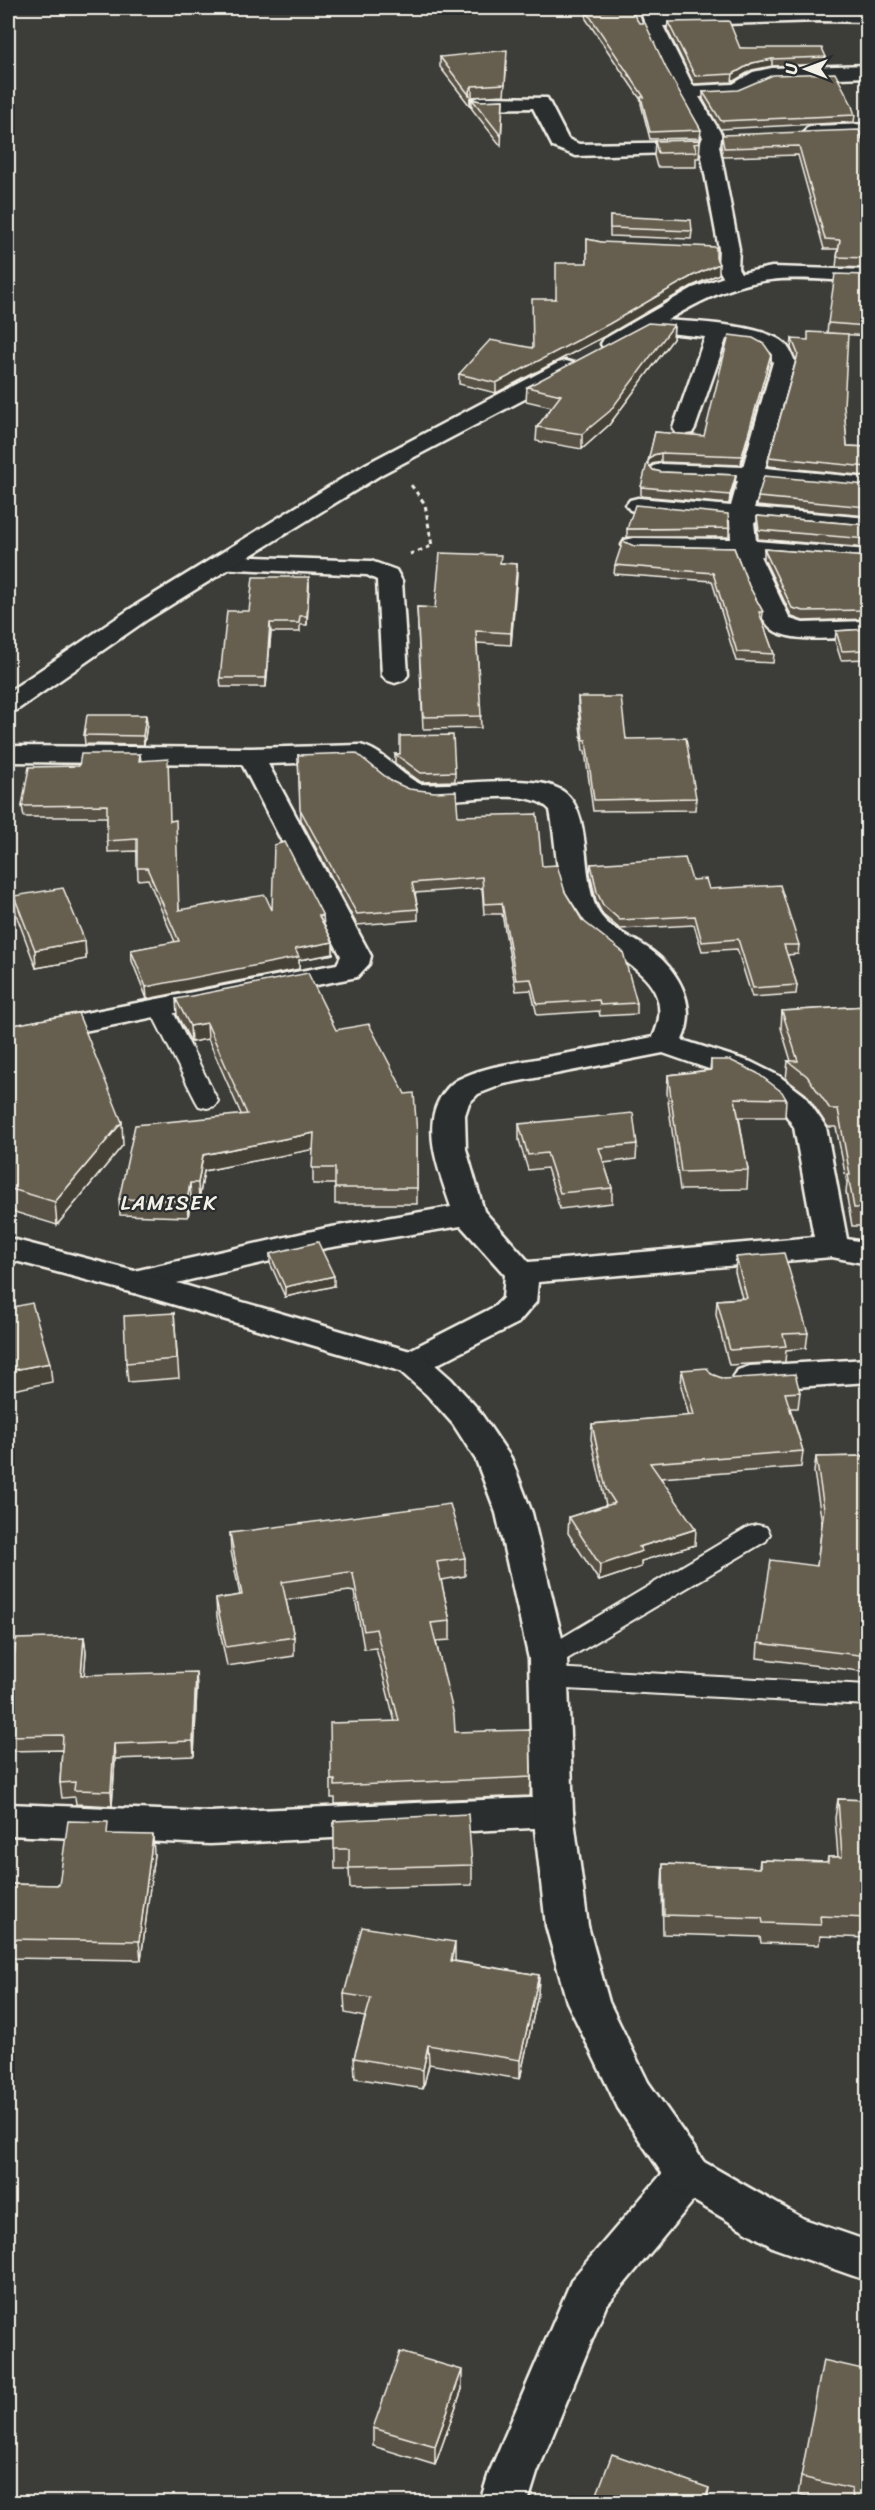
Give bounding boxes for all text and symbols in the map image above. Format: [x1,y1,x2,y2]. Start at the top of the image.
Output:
north arrow [776,39,836,99]
text: U [777,62,806,74]
district label: LAMISEK [120,1184,218,1222]

